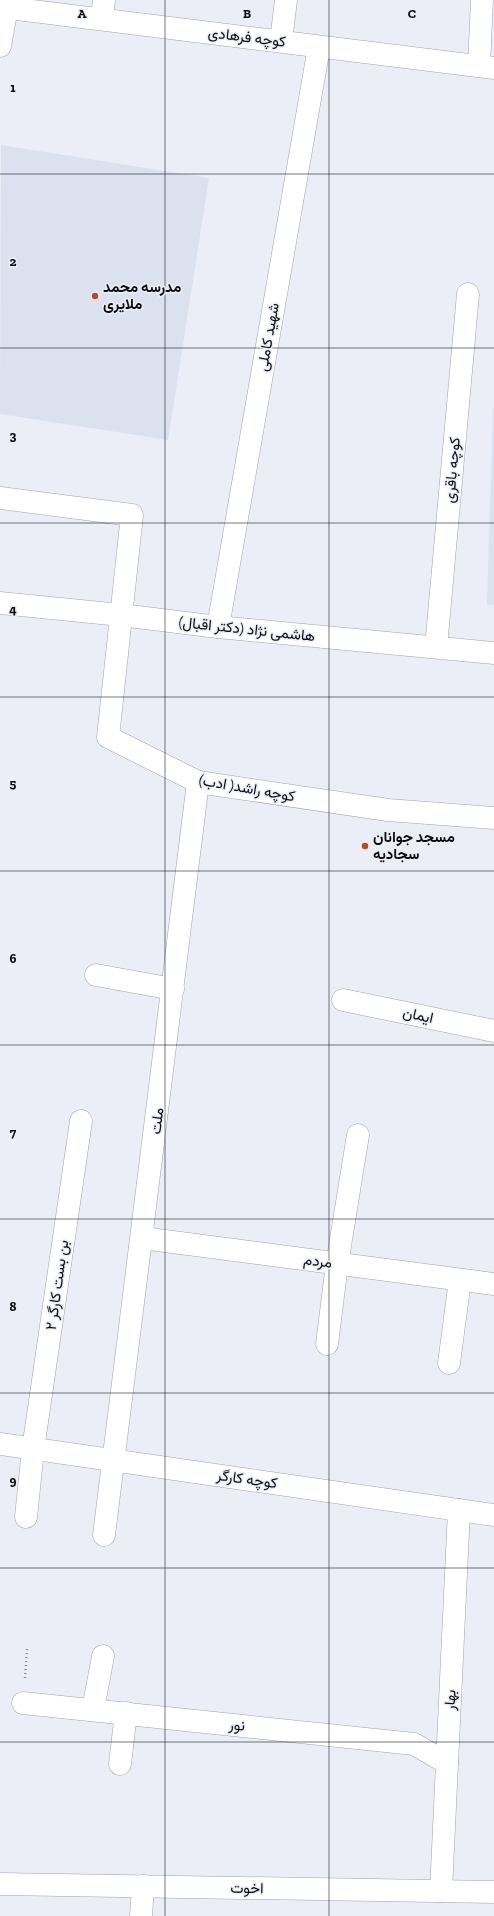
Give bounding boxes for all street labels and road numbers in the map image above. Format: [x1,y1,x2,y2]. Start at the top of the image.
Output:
street label: کوچه فرهادی [207,23,287,52]
street label: شهید کاملی [253,301,284,373]
street label: کوچه باقری [440,436,465,504]
street label: هاشمی نژاد (دکتر اقبال) [178,613,316,646]
street label: کوچه راشد( ادب) [197,771,297,806]
street label: ایمان [401,1003,435,1027]
street label: ملت [146,1107,168,1135]
street label: بن بست کارگر ۲ [42,1239,73,1332]
street label: مردم [302,1250,333,1273]
street label: کوچه کارگر [214,1466,279,1493]
street label: بهار [440,1689,460,1712]
street label: نور [227,1715,246,1735]
street label: اخوت [230,1879,264,1897]

